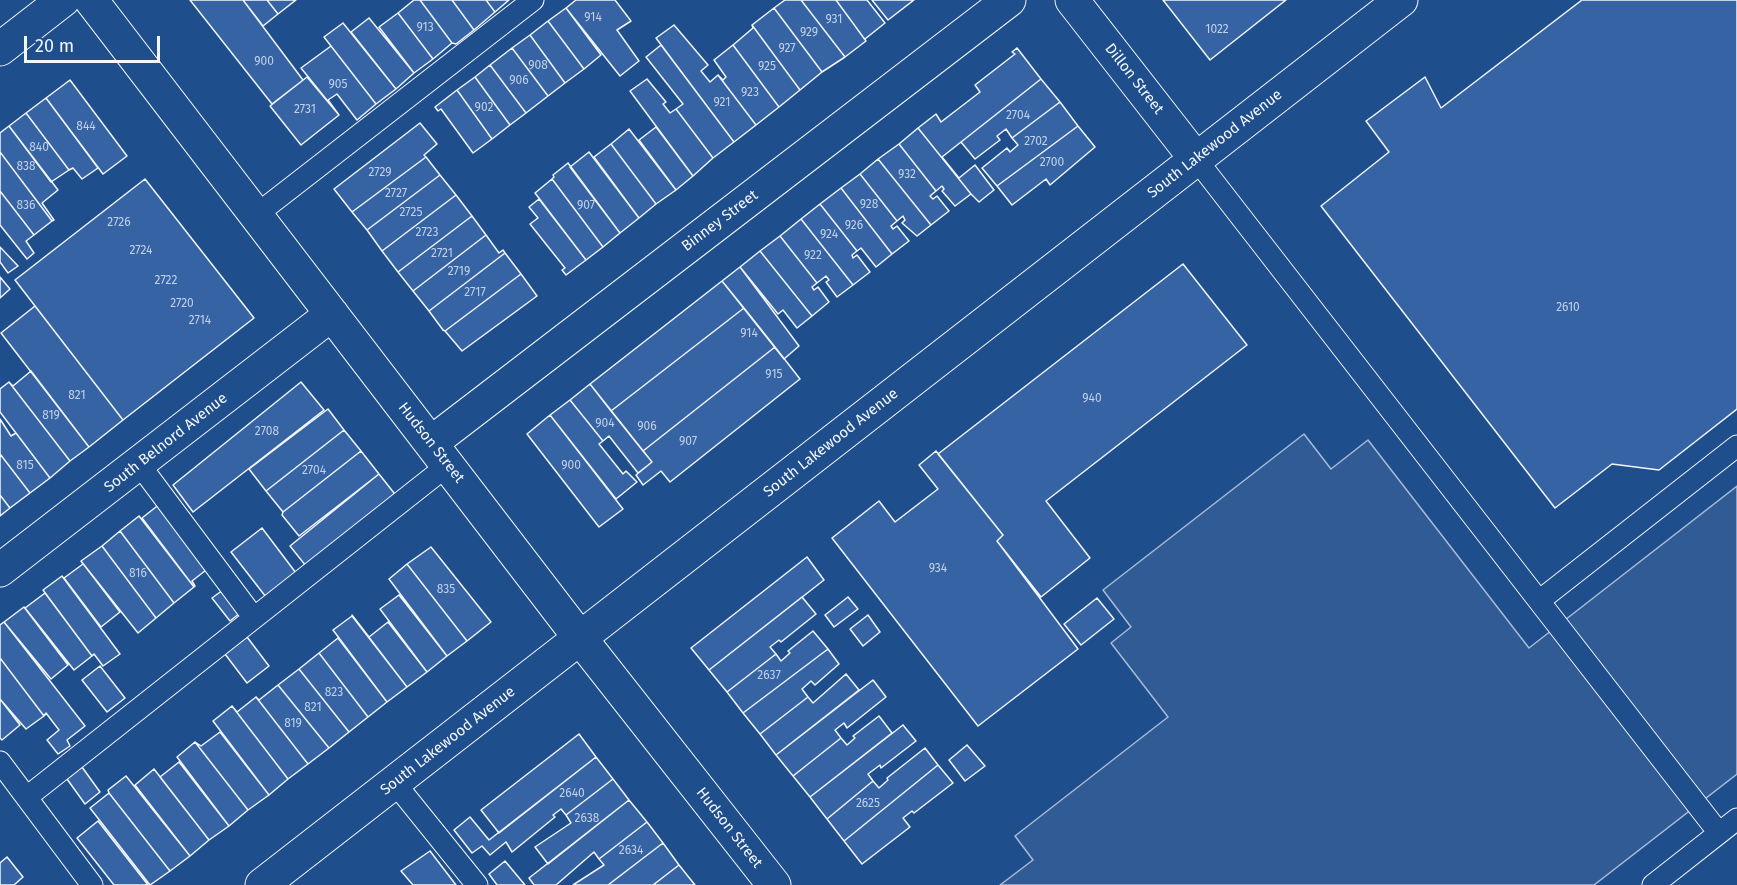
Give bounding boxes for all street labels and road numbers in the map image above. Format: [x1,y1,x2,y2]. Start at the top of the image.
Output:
street label: Dillon Street [1101,40,1167,118]
street label: South Lakewood Avenue [1144,86,1286,202]
street label: Binney Street [678,186,762,256]
street label: South Lakewood Avenue [760,385,902,501]
street label: South Belnord Avenue [101,389,231,497]
street label: Hudson Street [394,399,468,487]
street label: South Lakewood Avenue [377,683,519,799]
street label: Hudson Street [692,784,766,872]

